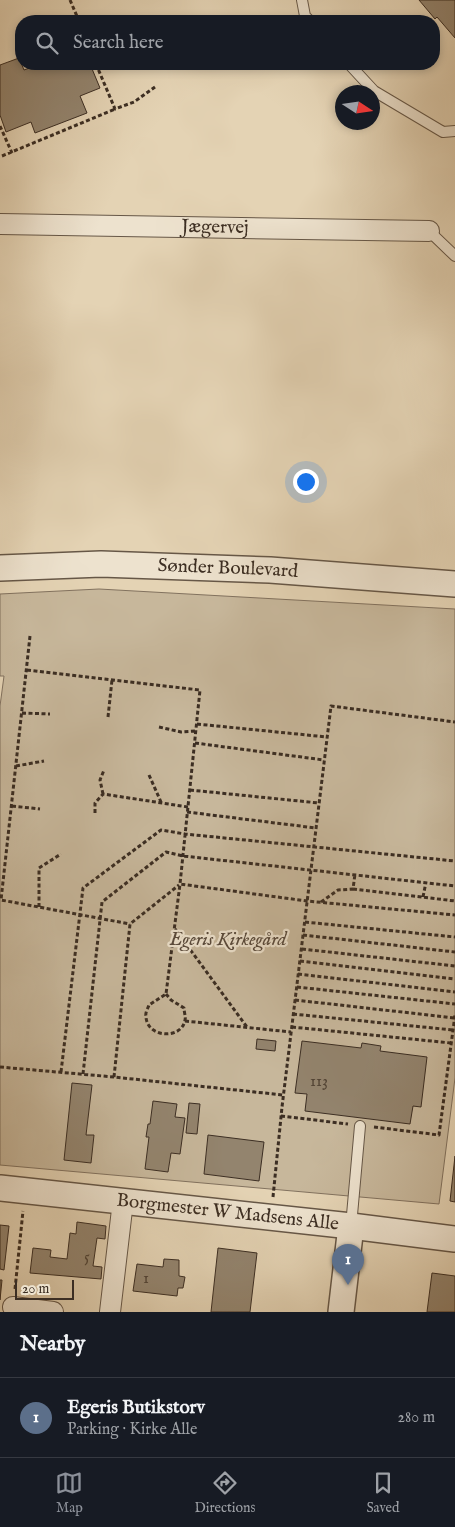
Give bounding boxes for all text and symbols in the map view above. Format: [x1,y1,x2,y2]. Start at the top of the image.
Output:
search box [15,15,440,70]
icon: search [33,29,61,57]
text: Search here [73,31,164,55]
north arrow [335,85,380,130]
street label: Jægervej [179,215,249,240]
your location [293,469,319,495]
street label: Sønder Boulevard [157,554,300,584]
park label: Egeris Kirkegård [169,928,287,952]
house number: 113 [310,1072,328,1092]
street label: Borgmester W Madsens Alle [115,1189,340,1237]
pin: 1 [332,1244,364,1285]
house number: 5 [84,1248,90,1268]
house number: 1 [143,1269,149,1289]
scale bar [15,1277,74,1300]
text: 20 m [22,1280,49,1298]
text: Nearby [20,1331,85,1358]
text: Egeris Butikstorv [67,1396,205,1420]
text: 1 [33,1408,39,1428]
text: 280 m [398,1408,435,1428]
text: Parking · Kirke Alle [67,1420,197,1440]
tab: Map [55,1469,83,1517]
tab: Directions [194,1469,255,1517]
tab: Saved [366,1469,399,1517]

